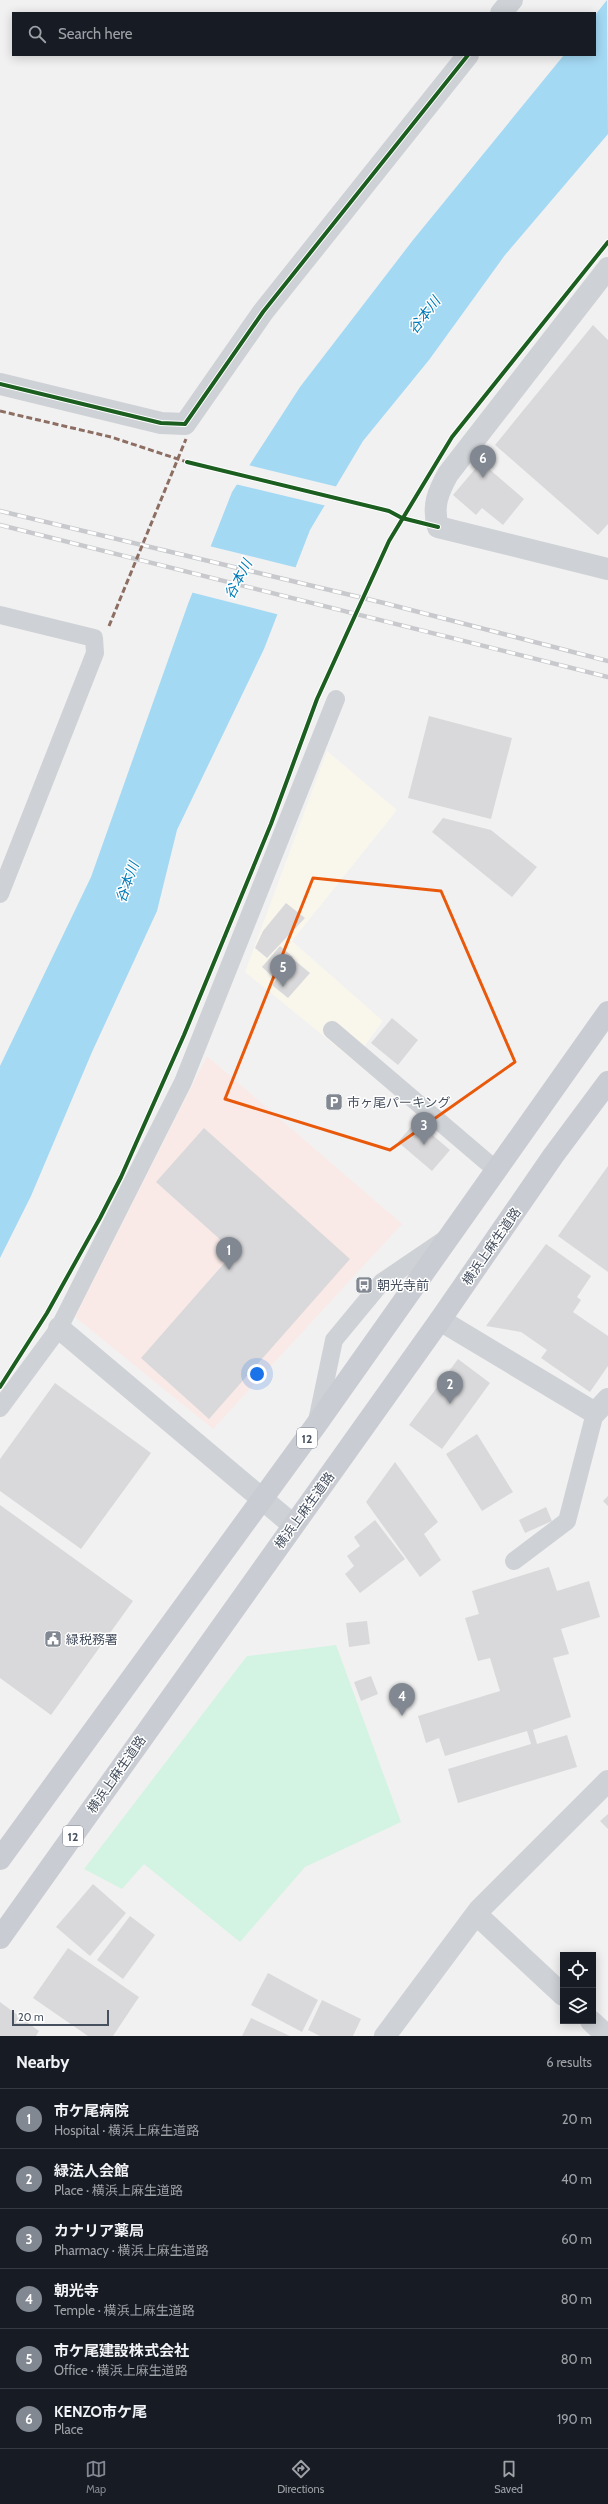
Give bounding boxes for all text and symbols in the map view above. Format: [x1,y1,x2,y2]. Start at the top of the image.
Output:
search box [12,12,596,56]
icon: search [26,23,48,45]
text: Search here [58,25,133,43]
water label: 谷本川 [404,291,445,337]
pin: 6 [470,445,496,478]
water label: 谷本川 [220,554,257,602]
water label: 谷本川 [111,857,143,905]
pin: 5 [270,954,296,987]
parking icon: 市ヶ尾パーキング [324,1092,344,1112]
place label: 市ヶ尾パーキング [347,1094,451,1110]
pin: 3 [411,1112,437,1145]
street label: 横浜上麻生道路 [458,1204,524,1288]
pin: 1 [216,1237,242,1270]
bus stop icon: 朝光寺前 [354,1275,374,1295]
place label: 朝光寺前 [377,1277,429,1293]
your location [247,1364,267,1384]
pin: 2 [437,1371,463,1404]
road number: 12 [297,1428,317,1448]
street label: 横浜上麻生道路 [271,1468,337,1552]
public building icon: 緑税務署 [43,1629,63,1649]
place label: 緑税務署 [66,1631,118,1647]
pin: 4 [389,1683,415,1716]
street label: 横浜上麻生道路 [83,1732,149,1816]
road number: 12 [63,1826,83,1846]
map controls [560,1952,596,2024]
button: locate [560,1952,596,1988]
button: layers [560,1988,596,2024]
scale bar [12,2008,109,2027]
text: 20 m [18,2010,44,2024]
text: Nearby [16,2052,69,2072]
text: 6 results [546,2054,592,2070]
text: 市ケ尾病院 [54,2102,129,2120]
text: 1 [27,2111,31,2127]
text: 20 m [562,2111,592,2127]
text: Hospital · 横浜上麻生道路 [54,2122,199,2138]
text: 緑法人会館 [54,2162,129,2180]
text: 2 [26,2171,32,2187]
text: 40 m [561,2171,592,2187]
text: Place · 横浜上麻生道路 [54,2182,183,2198]
text: カナリア薬局 [54,2222,144,2240]
text: 3 [25,2231,33,2247]
text: 60 m [561,2231,592,2247]
text: Pharmacy · 横浜上麻生道路 [54,2242,209,2258]
text: 朝光寺 [54,2282,99,2300]
text: 4 [25,2291,33,2307]
text: 80 m [561,2291,592,2307]
text: Temple · 横浜上麻生道路 [54,2302,195,2318]
text: 市ケ尾建設株式会社 [54,2342,189,2360]
text: 5 [26,2351,32,2367]
text: 80 m [561,2351,592,2367]
text: Office · 横浜上麻生道路 [54,2362,188,2378]
text: KENZO市ケ尾 [54,2403,147,2421]
text: 6 [25,2411,33,2427]
text: 190 m [557,2411,592,2427]
text: Place [54,2421,83,2437]
tab: Map [85,2458,107,2496]
tab: Directions [277,2458,324,2496]
tab: Saved [494,2458,523,2496]

